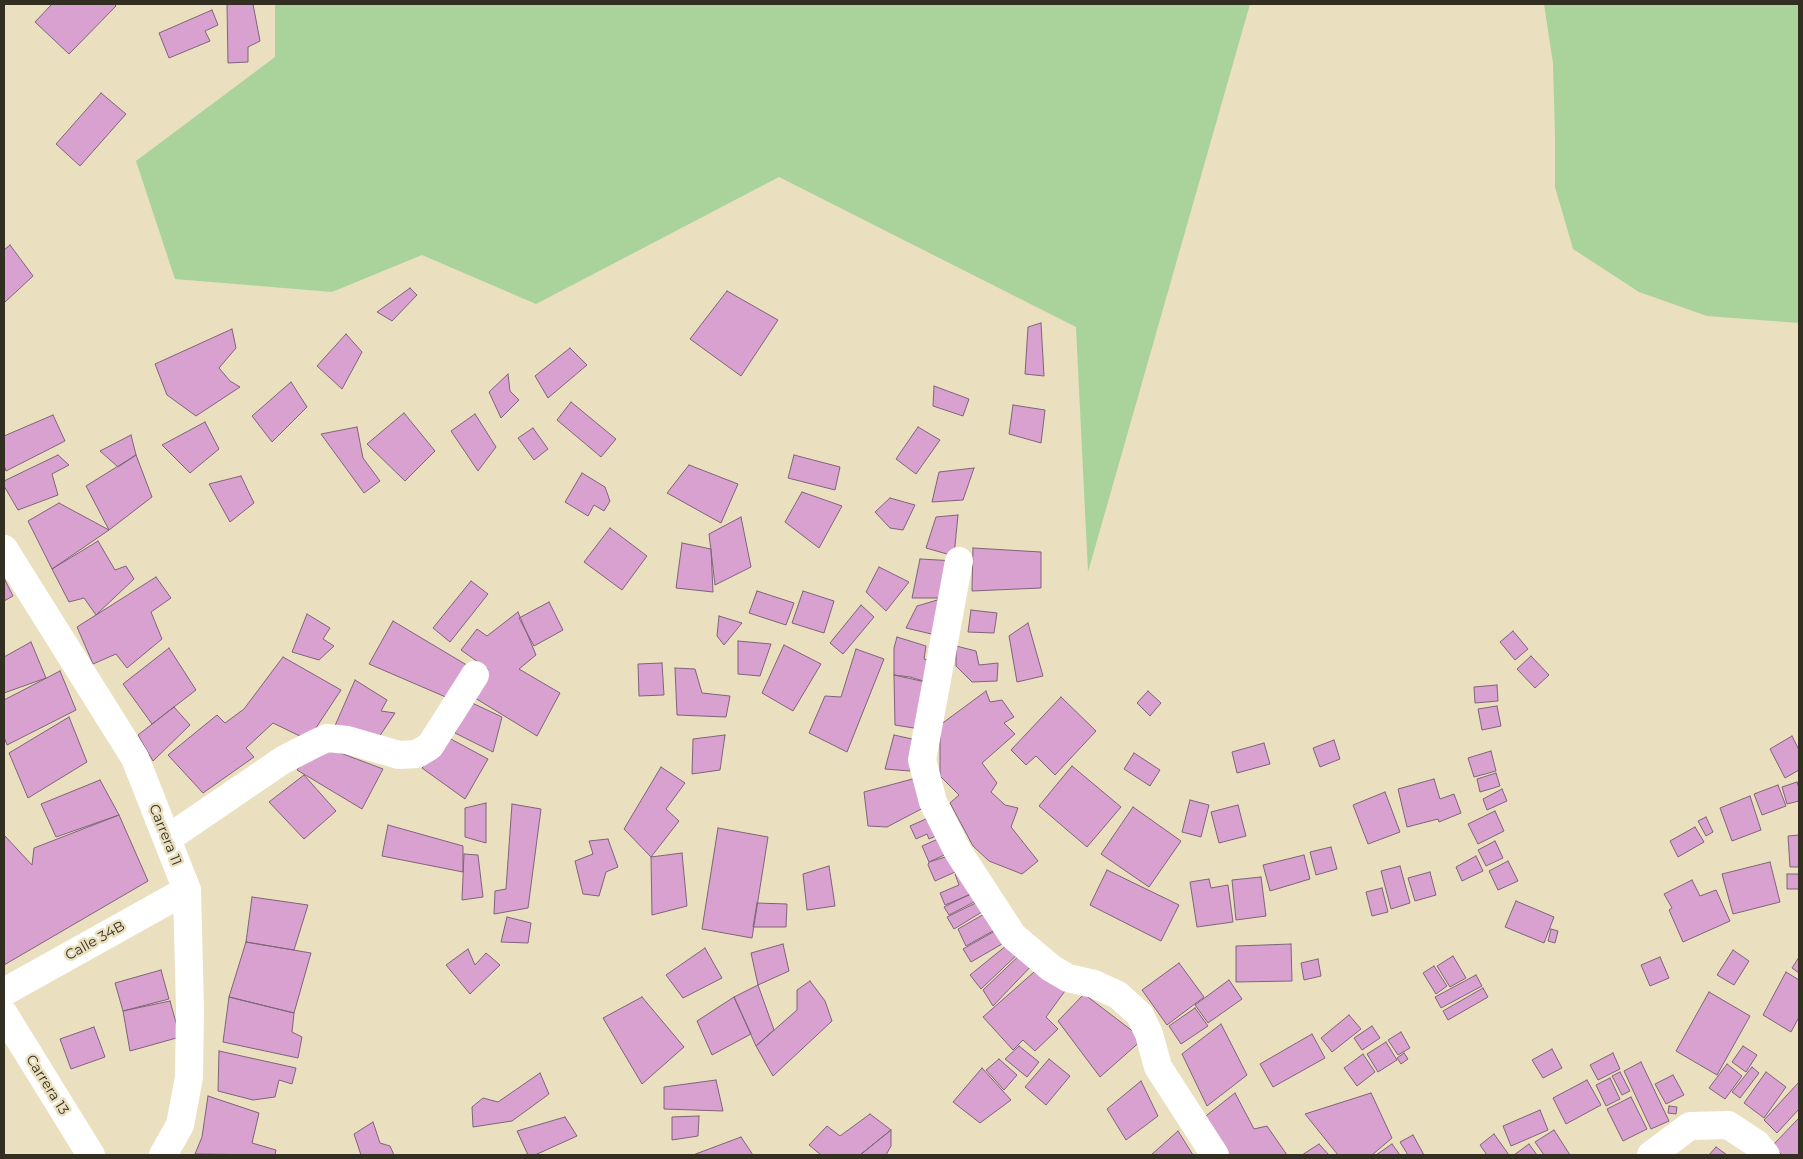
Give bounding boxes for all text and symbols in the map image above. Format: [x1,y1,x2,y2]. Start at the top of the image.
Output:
street label: Carrera 11 [145,802,185,868]
street label: Calle 34B [62,918,128,964]
street label: Carrera 13 [22,1052,72,1118]

